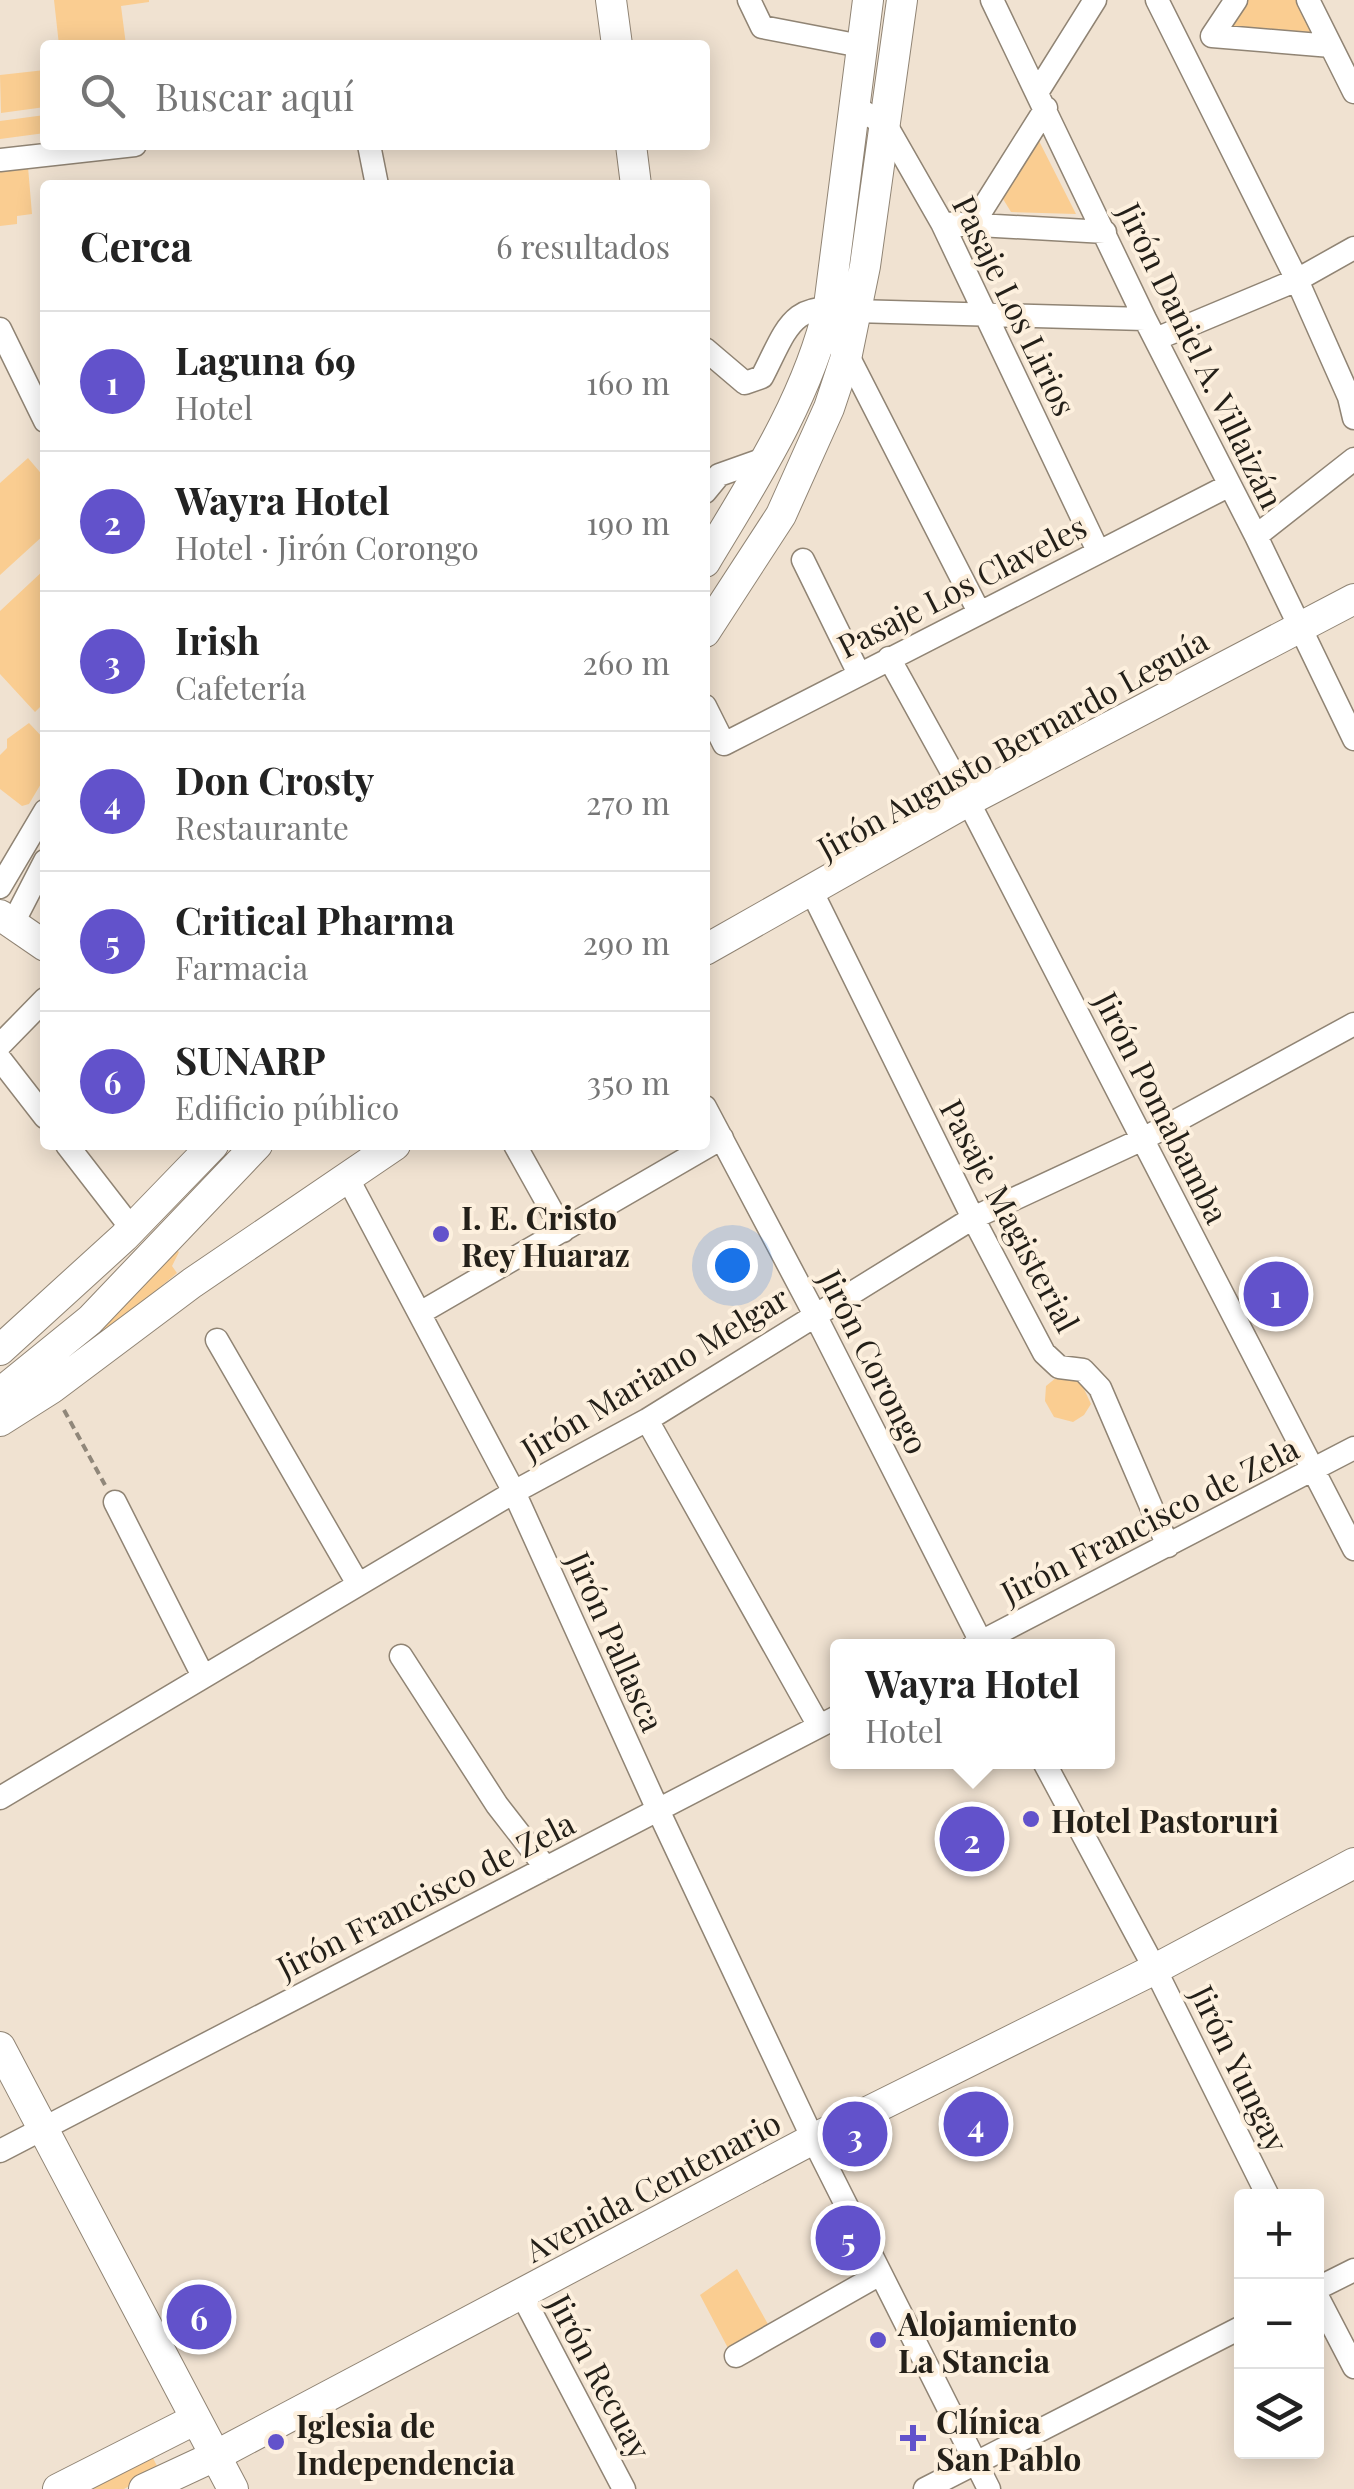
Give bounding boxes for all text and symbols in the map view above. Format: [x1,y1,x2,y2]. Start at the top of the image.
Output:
search box [40,40,710,150]
icon: search [75,68,130,123]
text: Buscar aquí [155,70,354,121]
street label: Pasaje Los Lirios [944,188,1088,422]
street label: Jirón Daniel A. Villaizán [1109,194,1295,515]
text: Cerca [80,217,192,273]
text: 6 resultados [496,224,670,267]
text: Laguna 69 [175,334,356,385]
text: 1 [106,360,119,403]
text: 160 m [586,360,670,403]
text: Hotel [175,385,253,428]
text: Wayra Hotel [175,474,390,525]
text: 2 [104,500,121,543]
text: 190 m [586,500,670,543]
street label: Pasaje Los Claveles [829,504,1093,666]
text: Hotel · Jirón Corongo [175,525,479,568]
text: Irish [175,614,260,665]
street label: Jirón Augusto Bernardo Leguía [808,617,1215,869]
text: 3 [105,640,120,683]
text: 260 m [583,640,670,683]
text: Cafetería [175,665,306,708]
text: Don Crosty [175,754,374,805]
text: 4 [104,780,121,823]
text: 270 m [586,780,670,823]
text: Restaurante [175,805,349,848]
text: Critical Pharma [175,894,455,945]
text: 5 [105,920,120,963]
text: 290 m [583,920,670,963]
text: Farmacia [175,945,308,988]
street label: Jirón Pomabamba [1086,983,1240,1230]
text: SUNARP [175,1034,326,1085]
text: 6 [104,1060,121,1103]
text: 350 m [587,1060,670,1103]
text: Edificio público [175,1085,399,1128]
street label: Pasaje Magisterial [931,1091,1091,1339]
place label: I. E. Cristo Rey Huaraz [461,1195,630,1275]
marker: I. E. Cristo Rey Huaraz [430,1223,452,1245]
your location [707,1240,758,1291]
pin: 1 [1244,1256,1308,1332]
street label: Jirón Corongo [810,1261,940,1461]
street label: Jirón Mariano Melgar [511,1275,796,1470]
street label: Jirón Francisco de Zela [992,1425,1305,1613]
street label: Jirón Pallasca [558,1543,676,1738]
popup [830,1639,1115,1769]
text: Wayra Hotel [865,1657,1080,1708]
text: Hotel [865,1708,943,1751]
place label: Hotel Pastoruri [1051,1798,1279,1841]
street label: Jirón Francisco de Zela [268,1800,581,1988]
pin: 2 [940,1802,1004,1876]
marker: Hotel Pastoruri [1020,1808,1042,1830]
street label: Jirón Yungay [1182,1976,1300,2159]
pin: 4 [944,2086,1008,2162]
pin: 3 [822,2096,888,2172]
street label: Avenida Centenario [516,2100,787,2271]
map controls [1234,2189,1324,2459]
button: + [1234,2189,1324,2279]
pin: 5 [816,2200,880,2276]
button: − [1234,2279,1324,2369]
pin: 6 [166,2280,232,2354]
street label: Jirón Recuay [539,2285,662,2466]
place label: Alojamiento La Stancia [897,2301,1077,2381]
marker: Alojamiento La Stancia [867,2329,889,2351]
button: layers [1234,2369,1324,2459]
place label: Clínica San Pablo [936,2399,1081,2479]
place label: Iglesia de Independencia [296,2403,515,2483]
marker: Clínica San Pablo [900,2425,926,2451]
marker: Iglesia de Independencia [265,2431,287,2453]

